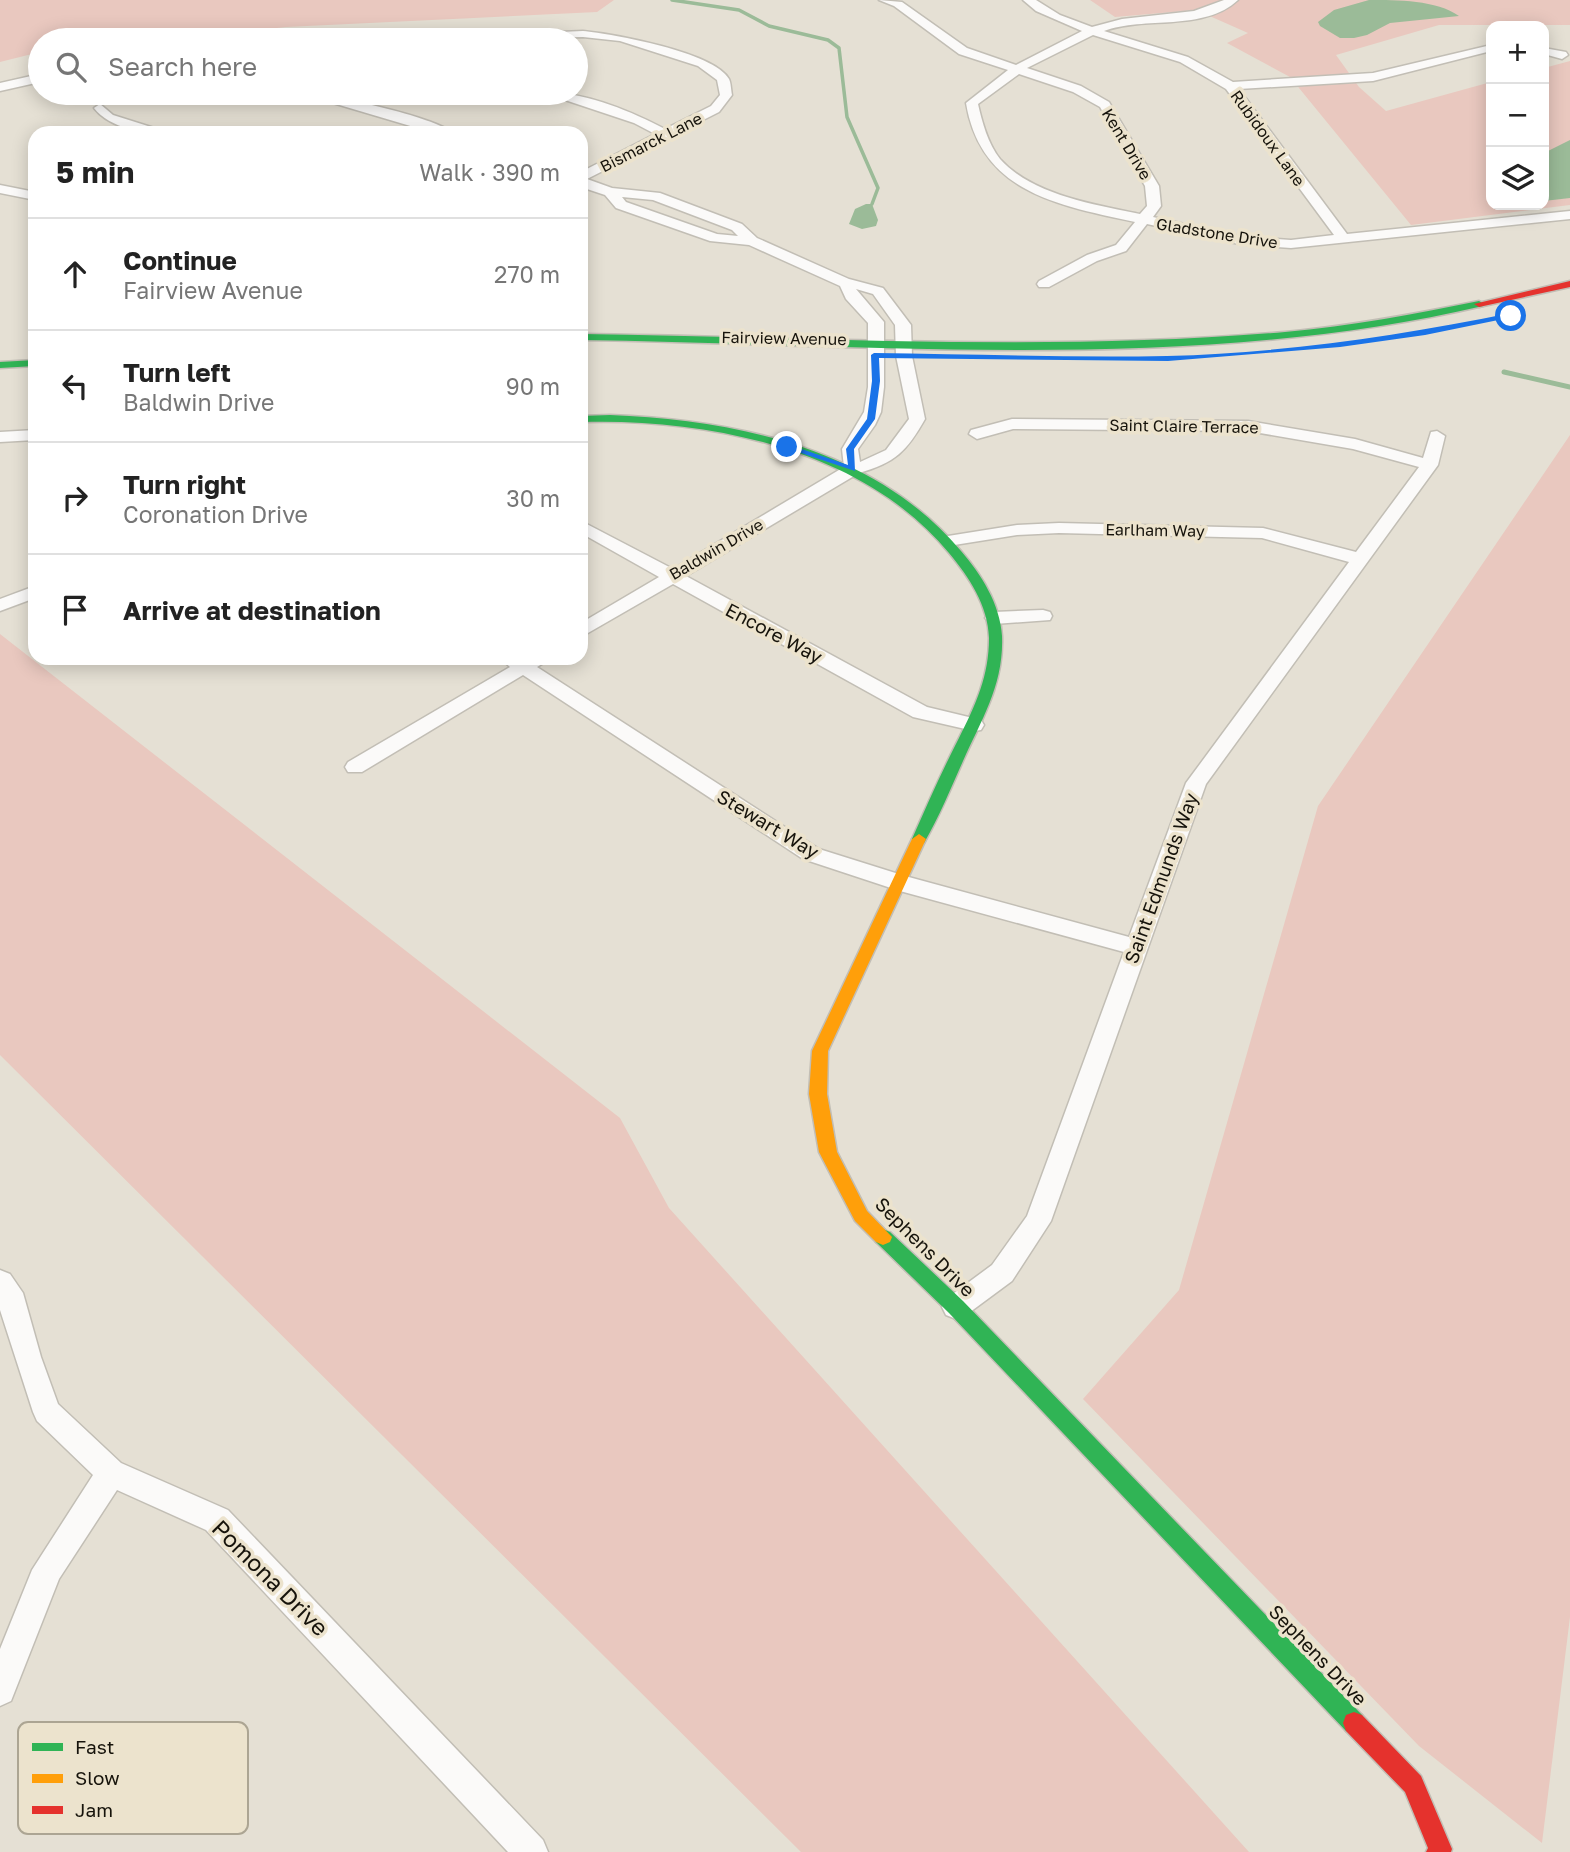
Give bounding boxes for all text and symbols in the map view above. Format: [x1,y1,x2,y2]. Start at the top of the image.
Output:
map controls [1486,21,1549,210]
button: + [1486,21,1549,84]
search box [28,28,588,105]
icon: search [52,48,90,86]
text: Search here [108,51,257,82]
button: − [1486,84,1549,147]
street label: Rubidoux Lane [1226,86,1310,190]
street label: Kent Drive [1098,105,1156,183]
street label: Bismarck Lane [597,108,705,176]
button: layers [1486,147,1549,210]
text: 5 min [56,154,134,190]
text: Walk · 390 m [419,158,560,186]
street label: Gladstone Drive [1155,214,1279,252]
text: Continue [123,245,237,276]
icon: ahead [56,255,94,293]
text: 270 m [494,260,560,288]
text: Fairview Avenue [123,276,303,304]
route start [1495,300,1526,331]
street label: Fairview Avenue [721,327,847,349]
text: Turn left [123,357,231,388]
icon: left [56,367,94,405]
text: 90 m [506,372,560,400]
text: Baldwin Drive [123,388,274,416]
street label: Saint Claire Terrace [1109,415,1259,437]
route end [771,431,802,462]
text: Turn right [123,469,246,500]
icon: right [56,479,94,517]
text: 30 m [506,484,560,512]
text: Coronation Drive [123,500,308,528]
street label: Baldwin Drive [665,514,767,584]
street label: Earlham Way [1105,519,1205,541]
icon: arrive [56,591,94,629]
text: Arrive at destination [123,595,381,626]
street label: Encore Way [722,597,827,668]
street label: Stewart Way [713,784,824,863]
street label: Saint Edmunds Way [1119,789,1202,966]
street label: Sephens Drive [871,1192,980,1301]
street label: Pomona Drive [207,1513,335,1641]
street label: Sephens Drive [1265,1599,1372,1710]
legend [18,1722,248,1834]
text: Fast [75,1735,114,1758]
text: Slow [75,1766,120,1789]
text: Jam [75,1798,113,1821]

